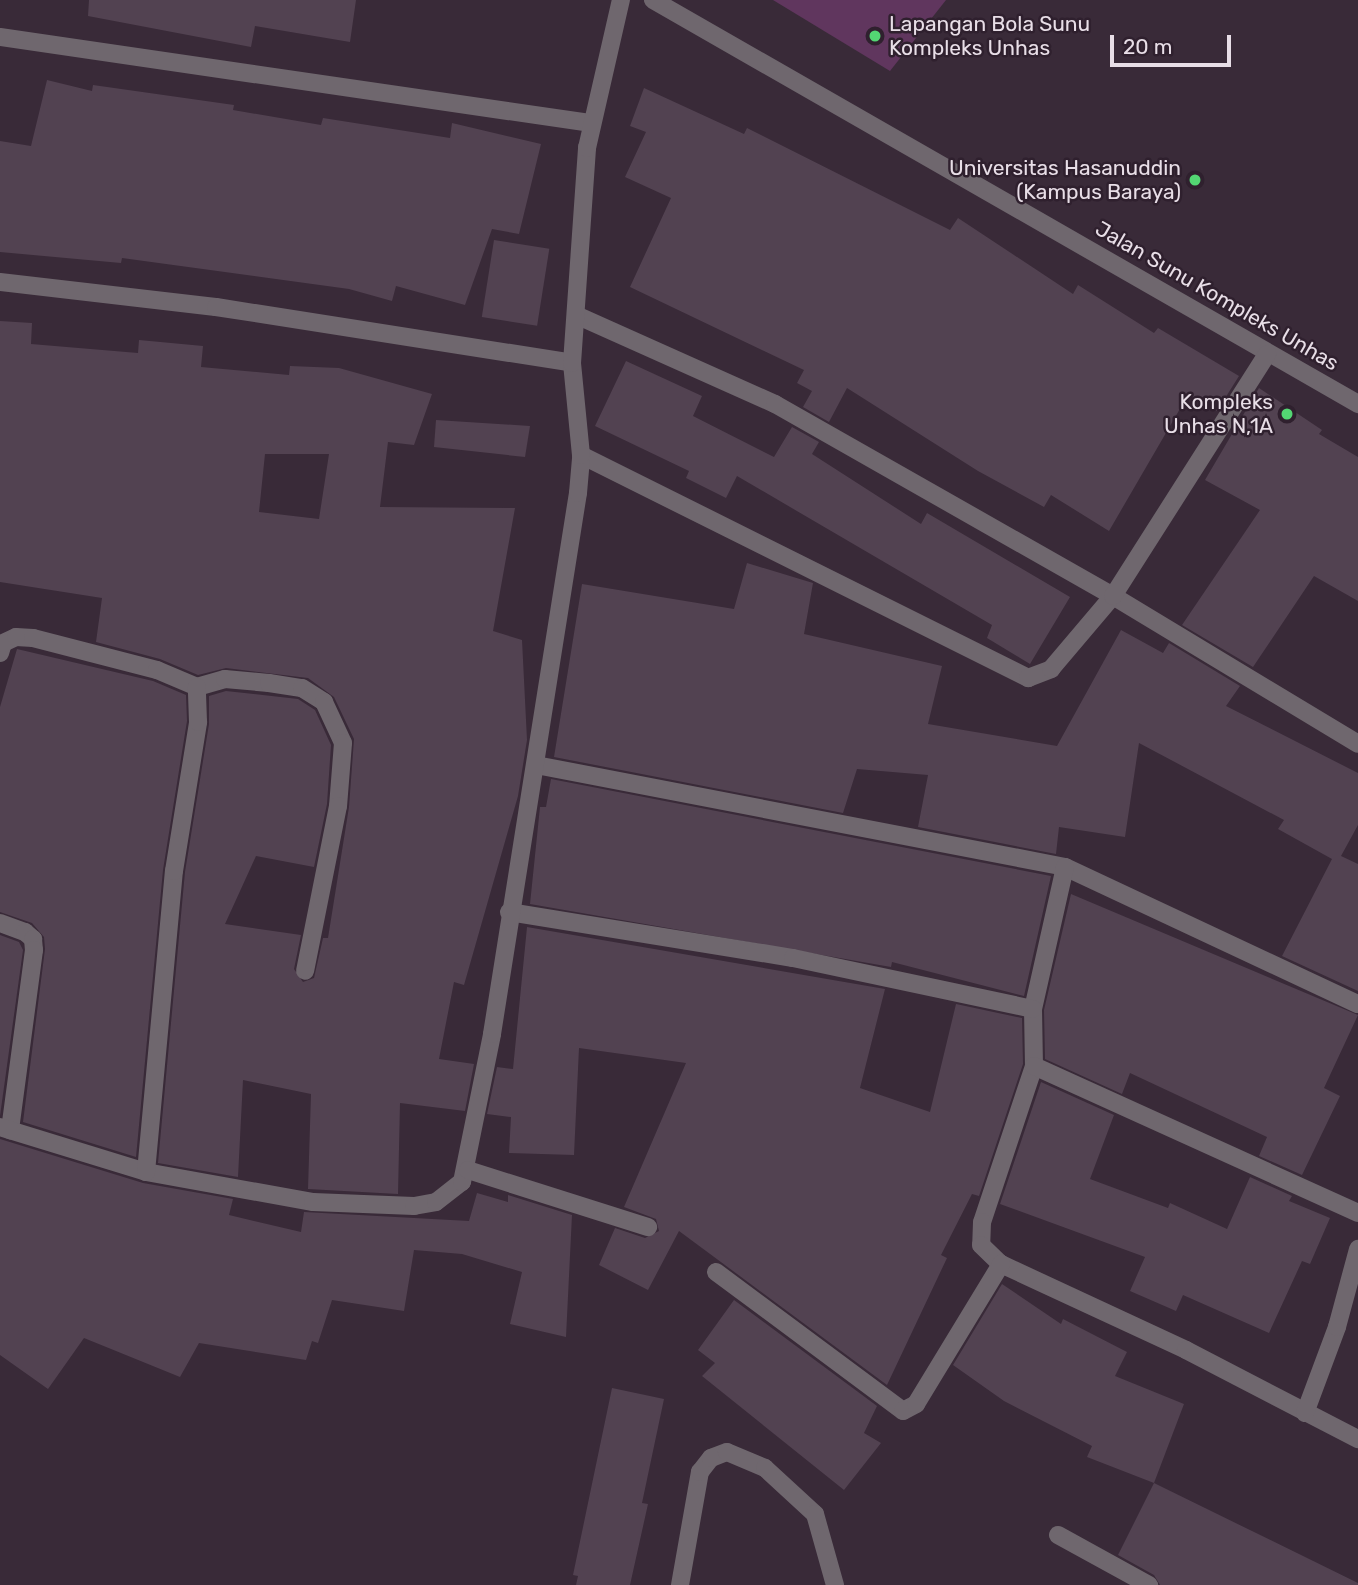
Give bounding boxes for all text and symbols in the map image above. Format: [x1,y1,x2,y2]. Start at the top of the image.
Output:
place label: Lapangan Bola Sunu Kompleks Unhas [889,11,1090,61]
scale bar [1113,21,1234,65]
marker: Lapangan Bola Sunu Kompleks Unhas [867,28,883,44]
text: 20 m [1123,34,1172,59]
place label: Universitas Hasanuddin (Kampus Baraya) [949,155,1181,205]
marker: Universitas Hasanuddin (Kampus Baraya) [1187,172,1203,188]
street label: Jalan Sunu Kompleks Unhas [1091,216,1343,376]
place label: Kompleks Unhas N,1A [1164,389,1273,439]
marker: Kompleks Unhas N,1A [1279,406,1295,422]

